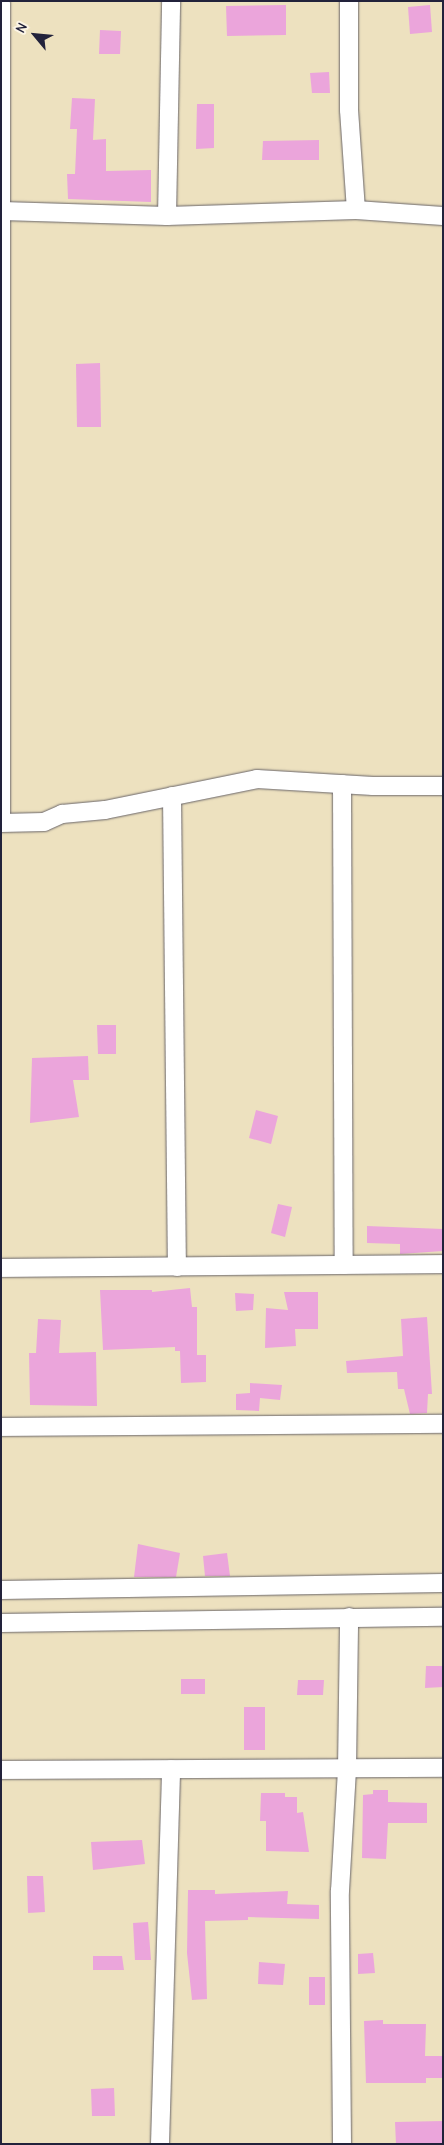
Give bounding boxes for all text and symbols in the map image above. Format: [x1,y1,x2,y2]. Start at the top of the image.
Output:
north arrow [10,10,60,60]
text: N [12,20,31,36]

